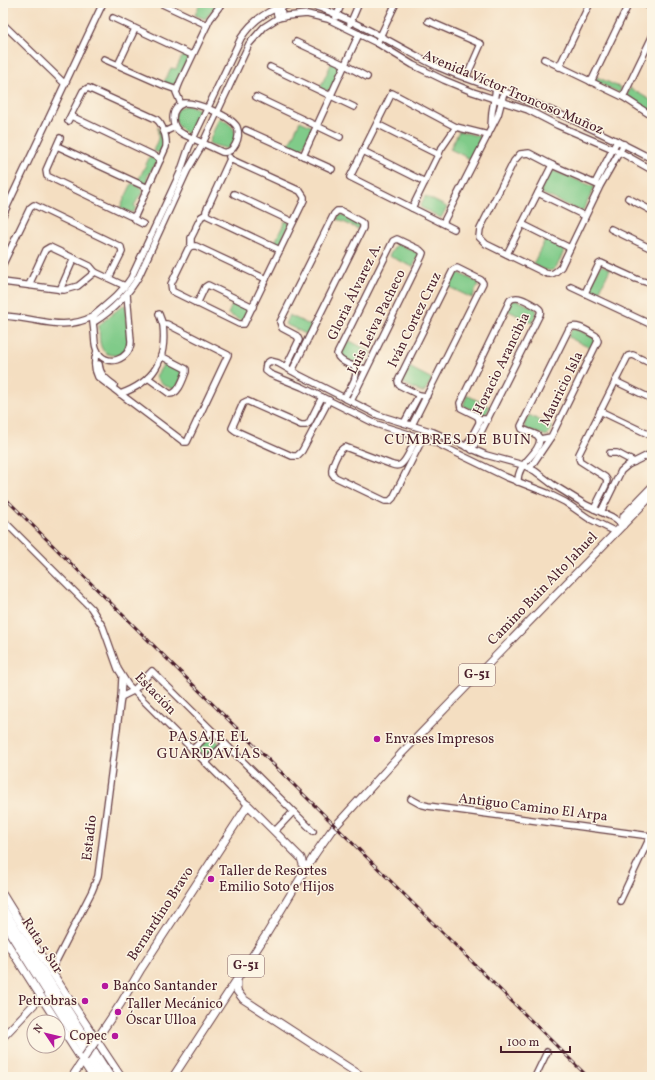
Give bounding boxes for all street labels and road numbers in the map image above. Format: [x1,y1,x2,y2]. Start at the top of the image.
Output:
street label: Avenida Víctor Troncoso Muñoz [419,46,607,140]
street label: Gloria Álvarez A. [323,240,387,344]
street label: Luis Leiva Pacheco [343,266,411,378]
street label: Iván Cortez Cruz [384,269,446,371]
street label: Horacio Arancibia [469,310,535,418]
street label: Mauricio Isla [536,348,588,429]
street label: Camino Buin Alto Jahuel [484,528,602,650]
road number: G-51 [459,664,495,686]
street label: Estación [130,668,180,720]
street label: Antiguo Camino El Arpa [457,789,609,827]
street label: Estadio [78,814,102,862]
street label: Bernardino Bravo [123,863,199,965]
street label: Ruta 5 Sur [17,914,67,978]
road number: G-51 [228,955,264,977]

